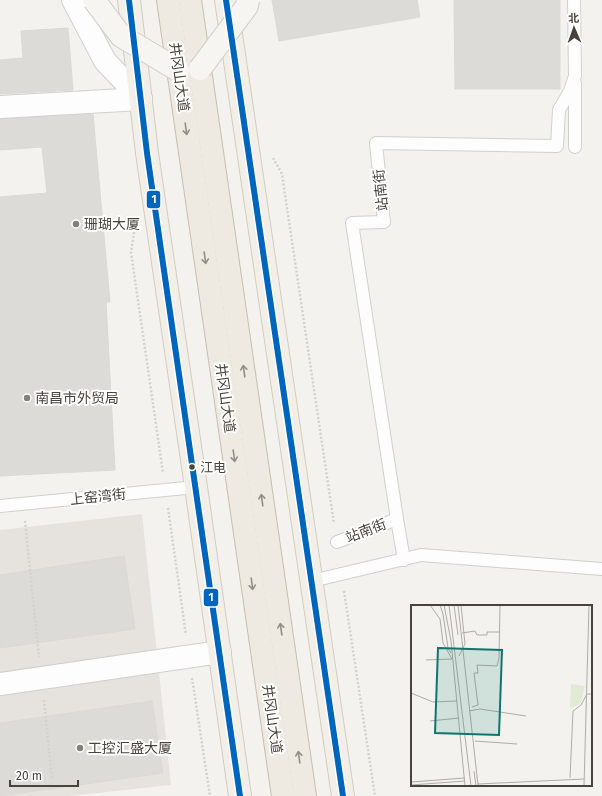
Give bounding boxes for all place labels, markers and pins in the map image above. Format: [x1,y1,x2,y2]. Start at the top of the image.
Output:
place label: 珊瑚大厦 [84,216,140,233]
marker: 珊瑚大厦 [71,219,81,229]
place label: 南昌市外贸局 [35,390,119,407]
marker: 南昌市外贸局 [22,393,32,403]
place label: 江电 [200,460,226,475]
marker: 江电 [187,462,197,472]
place label: 工控汇盛大厦 [88,740,172,757]
marker: 工控汇盛大厦 [75,743,85,753]

